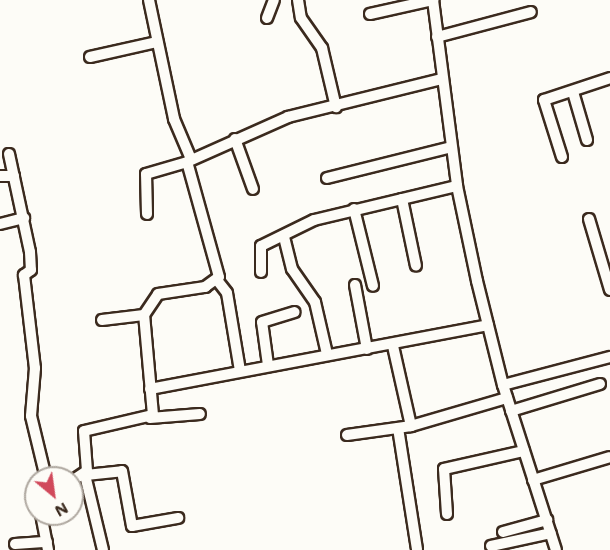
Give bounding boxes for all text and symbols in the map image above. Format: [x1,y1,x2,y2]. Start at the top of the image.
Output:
north arrow [24,466,84,526]
text: N [52,498,72,523]

